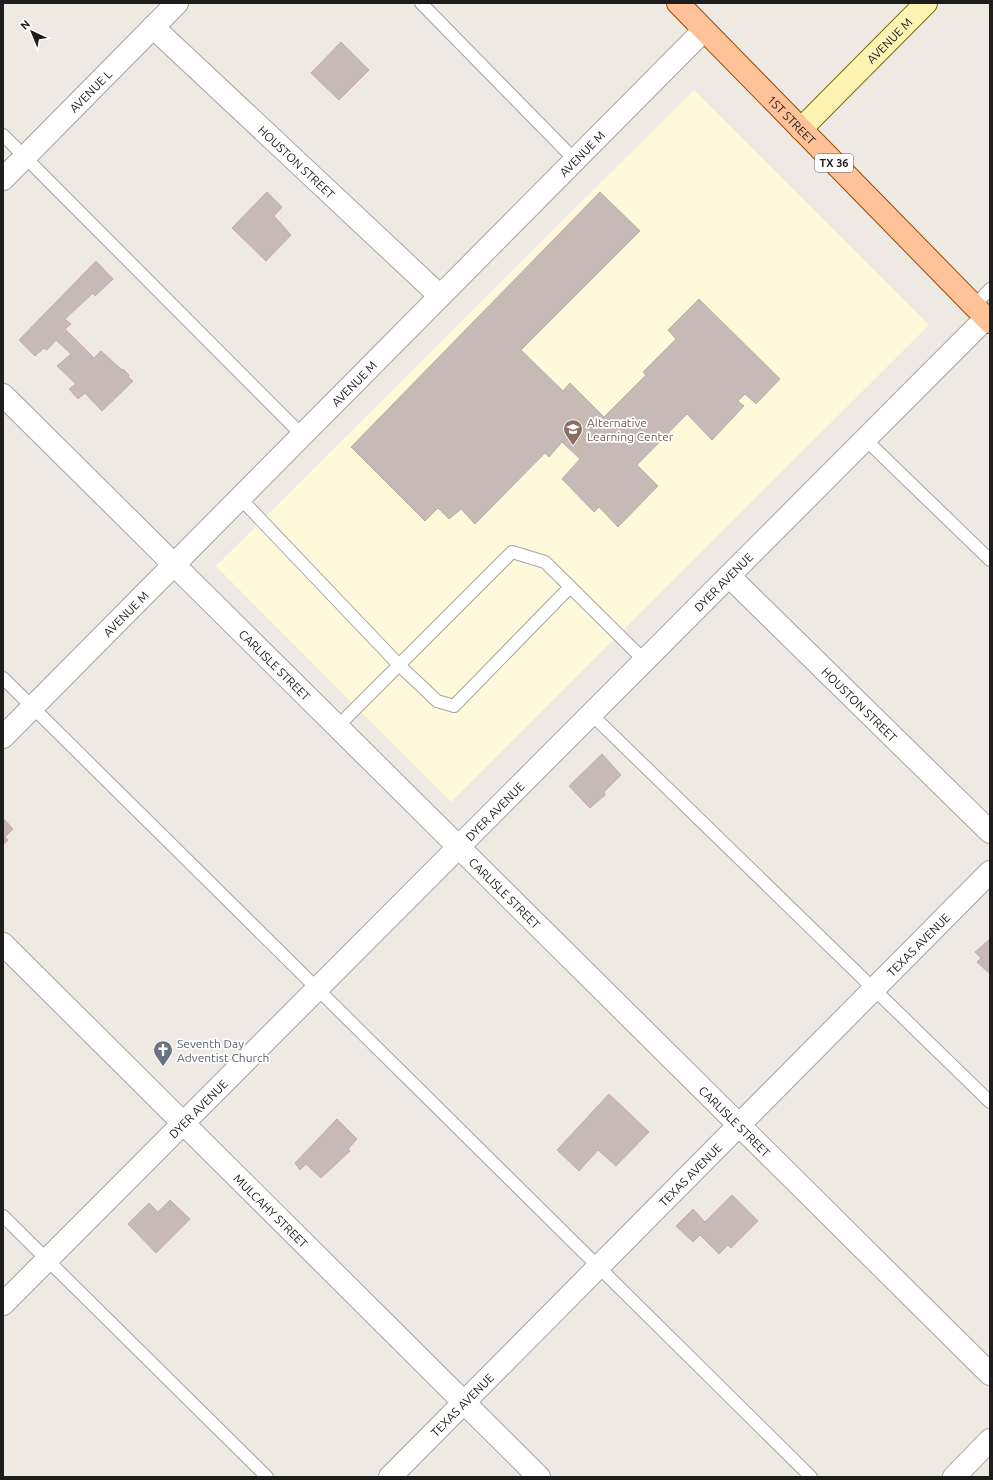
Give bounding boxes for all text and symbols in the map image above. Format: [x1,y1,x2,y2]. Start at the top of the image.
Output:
north arrow [12,12,52,52]
street label: AVENUE M [864,15,914,66]
text: N [18,18,32,32]
street label: AVENUE L [67,67,114,115]
street label: 1ST STREET [765,92,819,147]
street label: HOUSTON STREET [256,123,338,201]
street label: AVENUE M [557,128,607,179]
road number: TX 36 [815,154,853,172]
street label: AVENUE M [329,358,379,409]
place label: Alternative Learning Center [587,416,674,443]
school or university icon: Alternative Learning Center [562,418,584,446]
street label: DYER AVENUE [691,550,755,614]
street label: AVENUE M [100,588,151,639]
street label: CARLISLE STREET [237,627,313,703]
street label: HOUSTON STREET [819,665,900,744]
street label: DYER AVENUE [463,779,526,843]
street label: CARLISLE STREET [467,855,543,931]
street label: TEXAS AVENUE [884,910,952,979]
place label: Seventh Day Adventist Church [177,1037,269,1064]
church icon: Seventh Day Adventist Church [152,1039,174,1067]
street label: DYER AVENUE [166,1076,230,1140]
street label: CARLISLE STREET [697,1083,773,1159]
street label: TEXAS AVENUE [656,1140,724,1209]
street label: MULCAHY STREET [232,1171,311,1250]
street label: TEXAS AVENUE [428,1370,496,1439]

